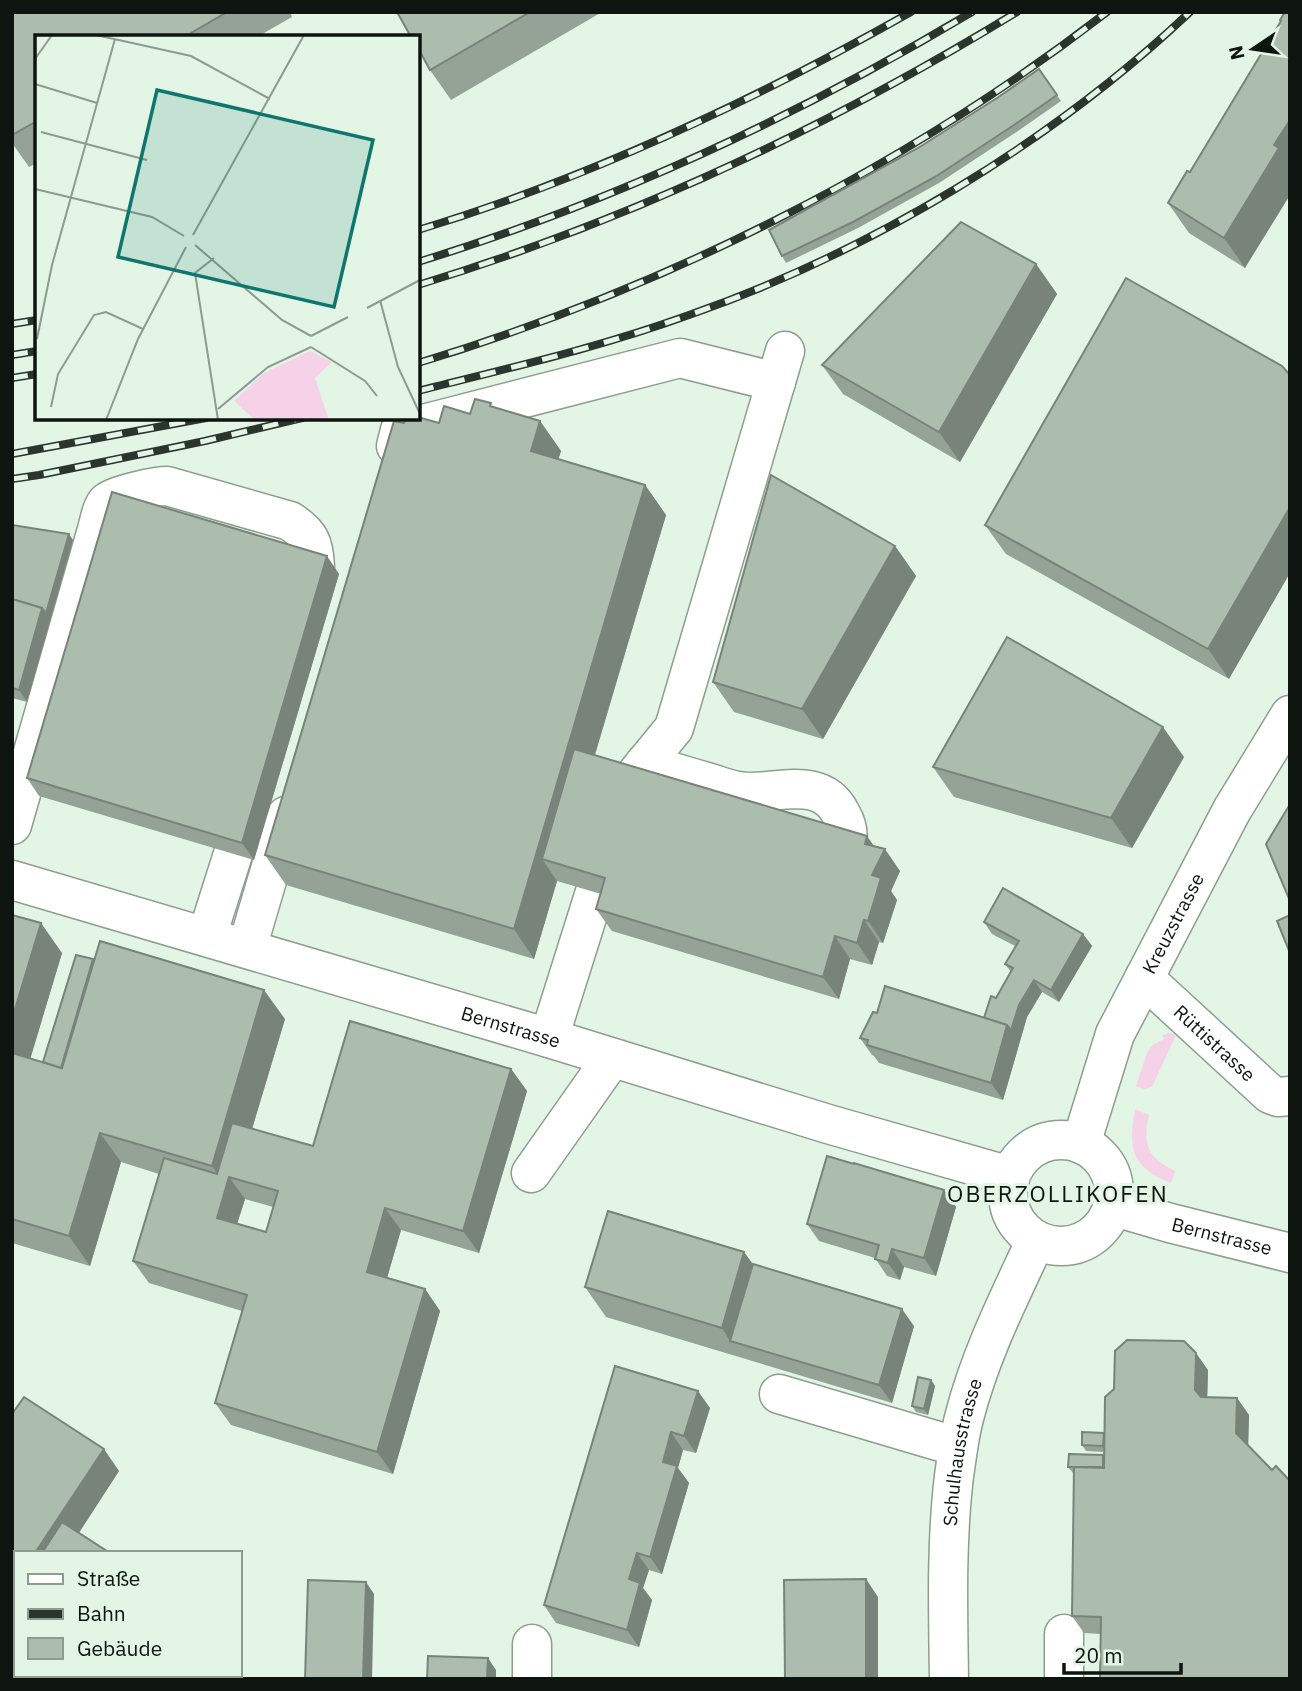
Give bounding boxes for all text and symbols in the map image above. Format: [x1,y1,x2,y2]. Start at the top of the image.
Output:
north arrow [1218,14,1288,84]
inset map [35,35,420,420]
text: N [1223,43,1250,62]
street label: Kreuzstrasse [1137,869,1209,978]
street label: Rüttistrasse [1169,999,1260,1087]
street label: Bernstrasse [458,1001,563,1053]
district label: OBERZOLLIKOFEN [947,1178,1169,1208]
street label: Bernstrasse [1169,1212,1275,1260]
street label: Schulhausstrasse [938,1375,987,1527]
legend [14,1551,242,1677]
text: Straße [77,1564,140,1592]
text: Bahn [77,1599,126,1627]
scale bar [1064,1632,1181,1676]
text: Gebäude [77,1634,162,1662]
text: 20 m [1074,1641,1123,1669]

